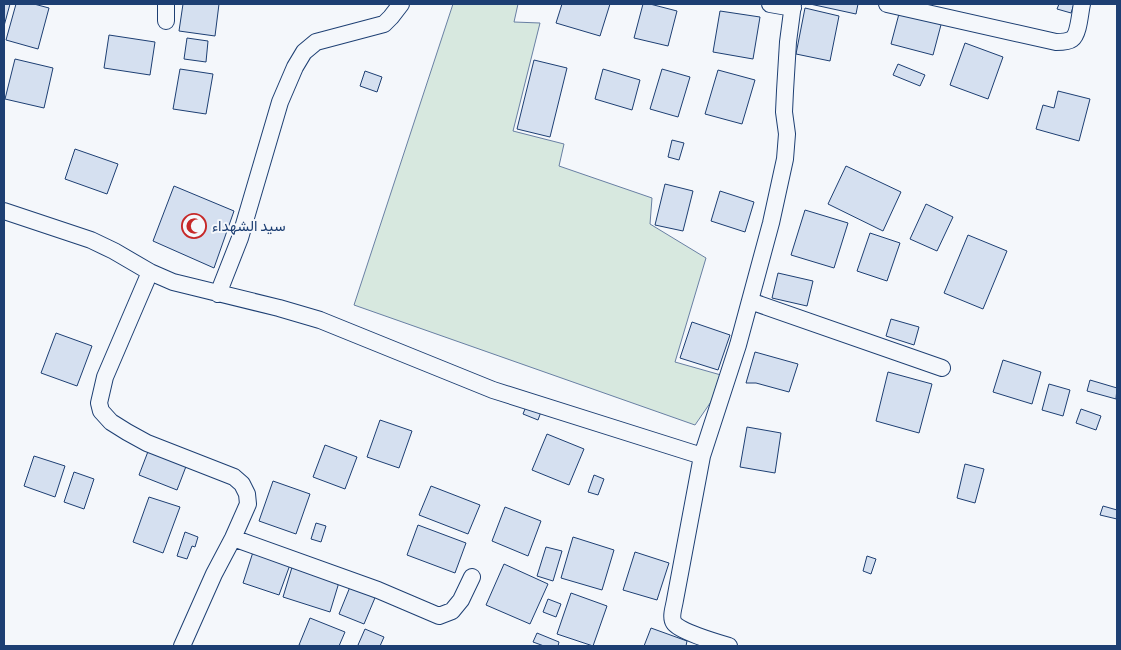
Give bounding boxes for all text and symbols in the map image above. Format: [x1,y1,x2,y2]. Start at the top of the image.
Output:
mosque icon: سيد الشهداء [181,213,207,239]
place label: سيد الشهداء [212,216,286,235]

